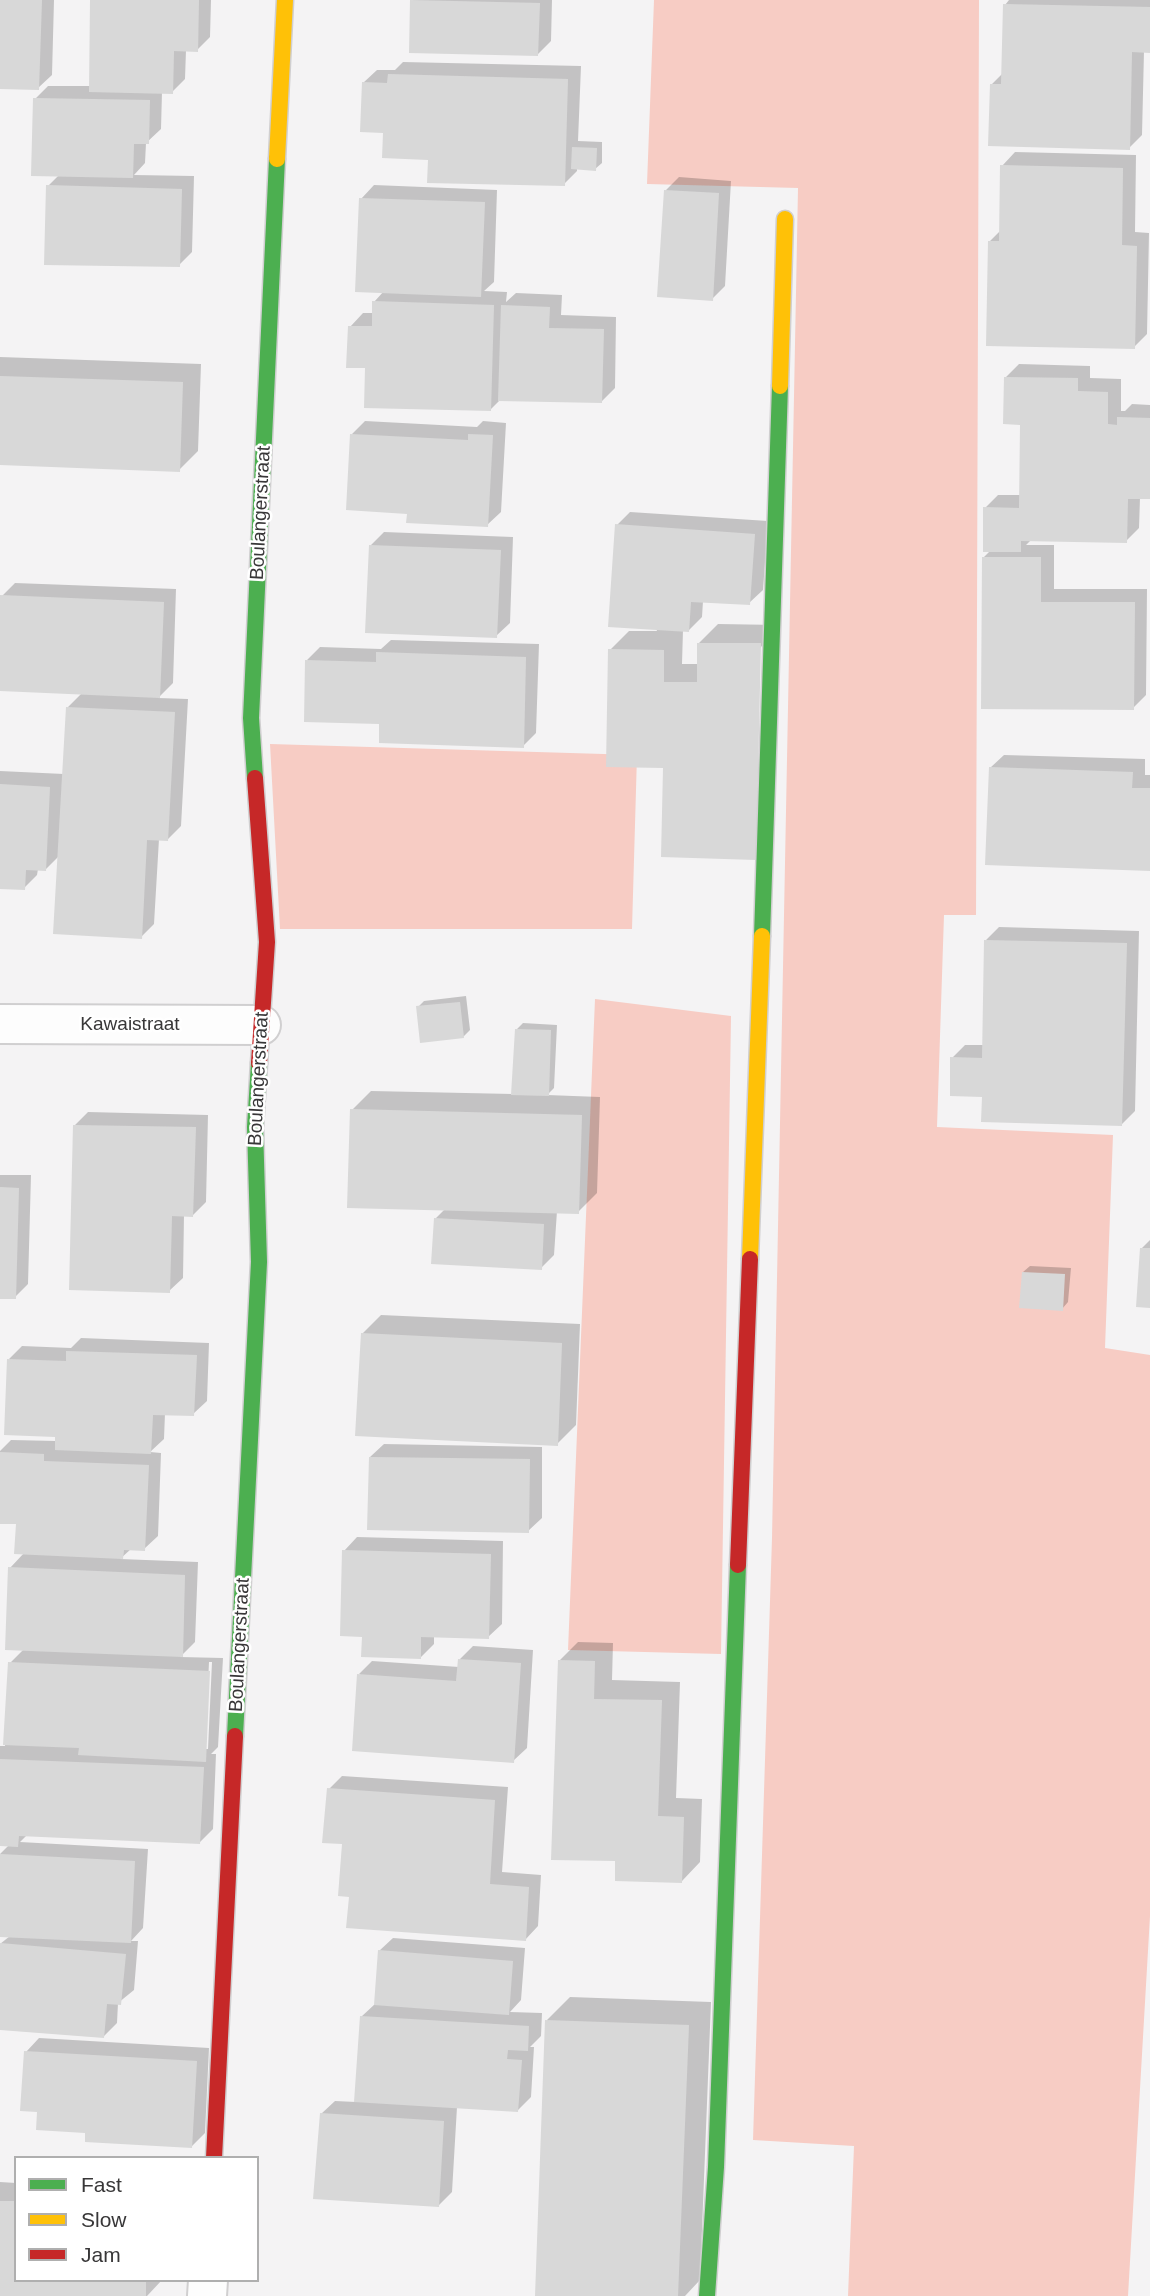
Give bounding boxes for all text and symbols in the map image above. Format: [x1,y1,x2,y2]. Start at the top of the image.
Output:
street label: Boulangerstraat [246,445,276,581]
street label: Boulangerstraat [244,1011,274,1147]
street label: Kawaistraat [80,1014,180,1036]
street label: Boulangerstraat [225,1577,255,1713]
legend [14,2156,259,2282]
text: Fast [81,2173,122,2196]
text: Slow [81,2208,127,2231]
text: Jam [81,2243,121,2266]

